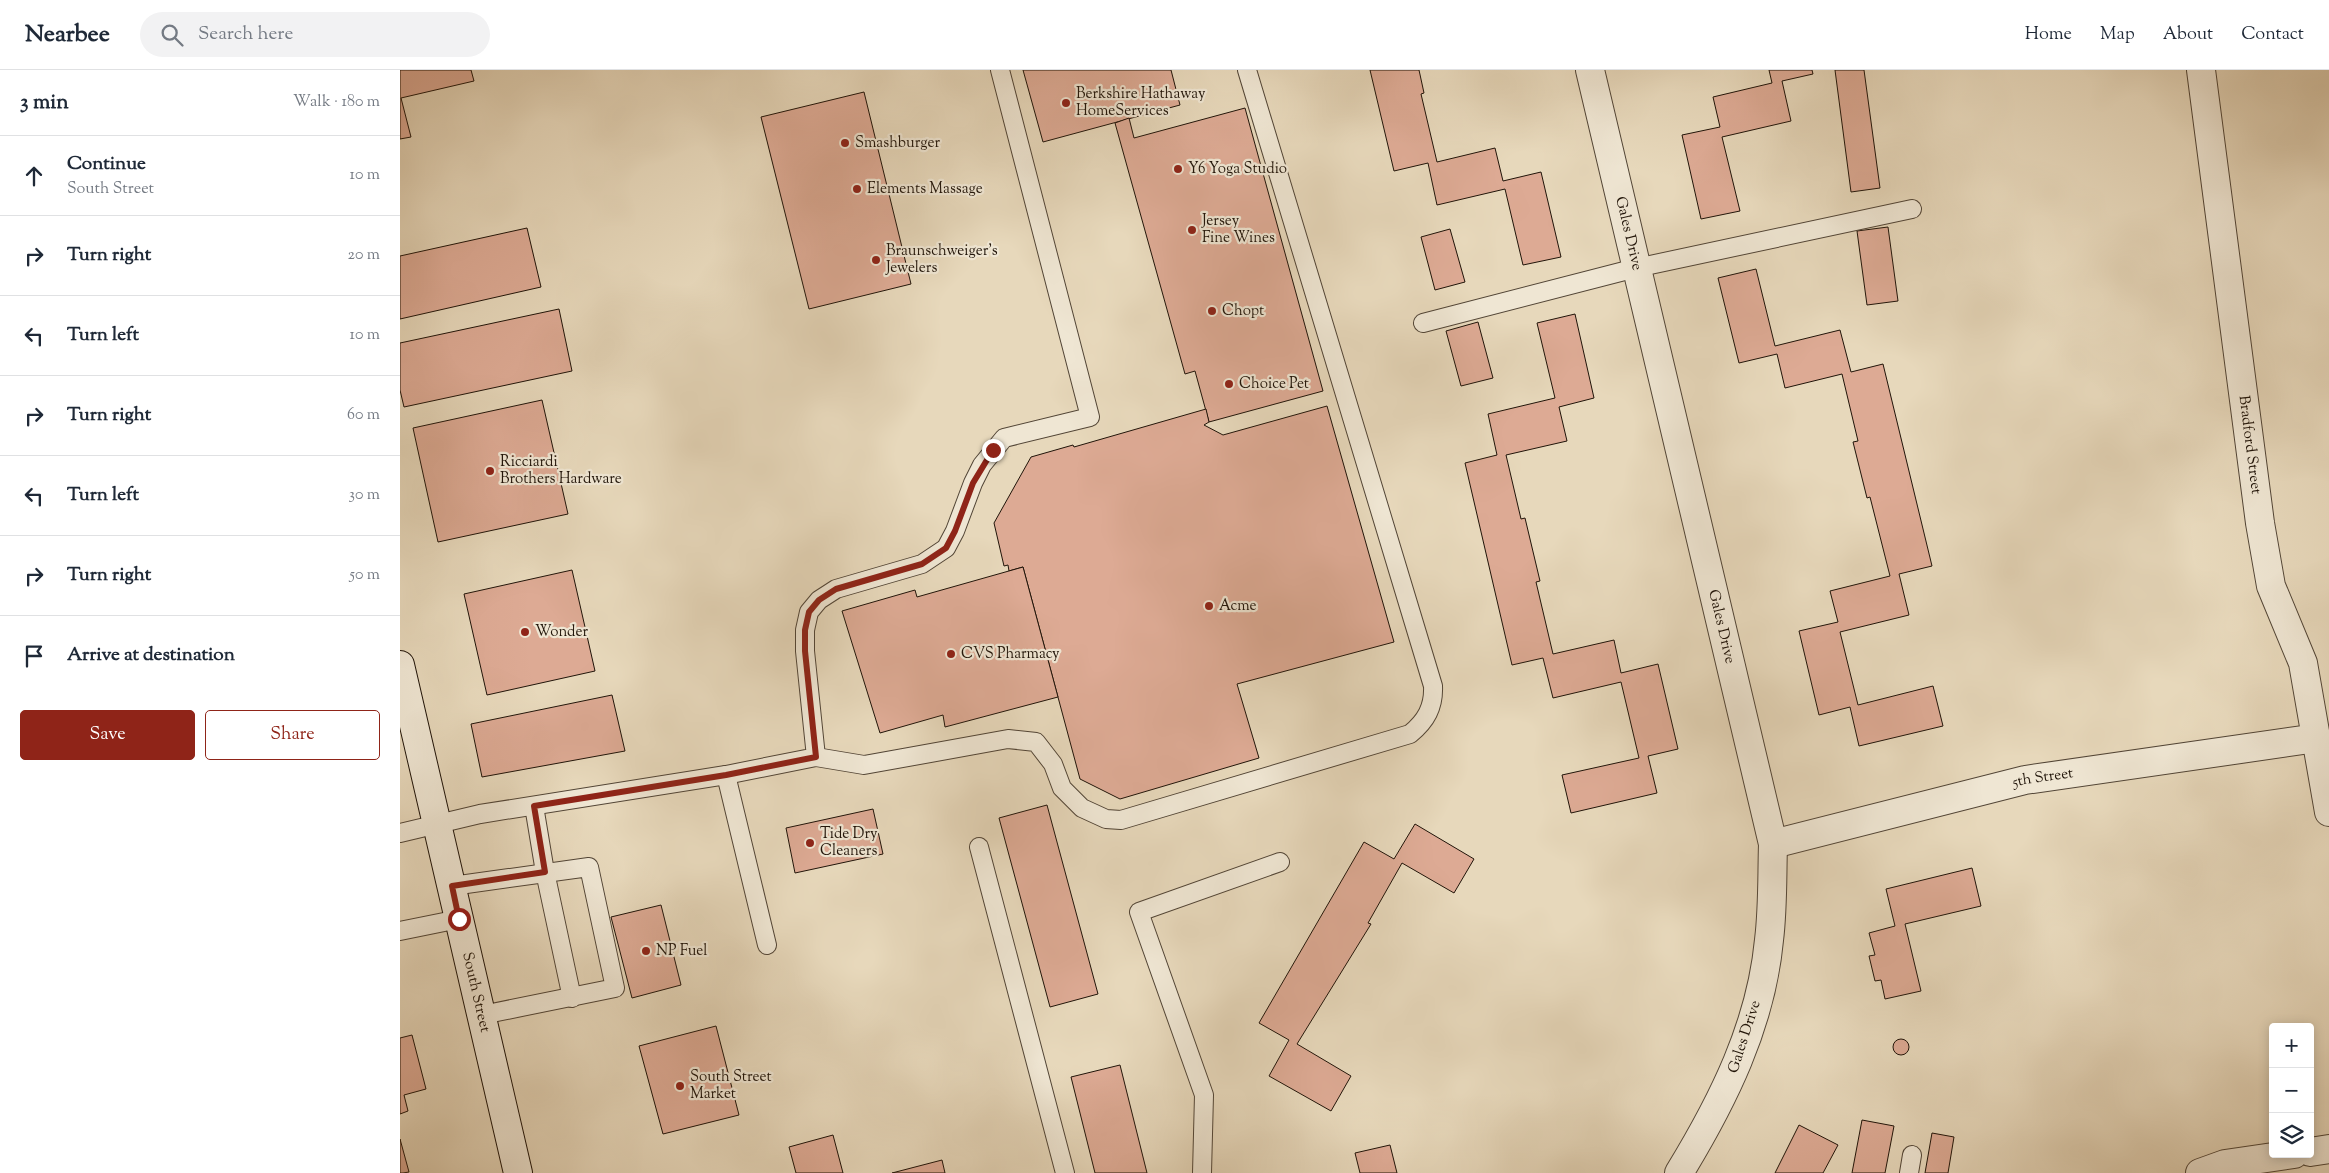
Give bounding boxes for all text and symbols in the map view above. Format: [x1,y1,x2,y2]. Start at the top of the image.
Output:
search box [140,12,490,57]
text: Nearbee [25,18,110,52]
icon: search [158,21,186,49]
text: Search here [198,21,293,48]
text: Home [2025,22,2072,48]
text: Map [2100,22,2135,48]
text: About [2163,22,2213,48]
text: Contact [2241,22,2304,48]
place label: Berkshire Hathaway HomeServices [1076,84,1206,122]
text: 3 min [20,88,69,118]
text: Walk · 180 m [293,91,380,114]
marker: Berkshire Hathaway HomeServices [1060,97,1072,109]
place label: Smashburger [855,133,941,154]
marker: Smashburger [839,137,851,149]
text: Continue [67,151,146,178]
place label: Y6 Yoga Studio [1188,159,1287,180]
icon: ahead [20,162,48,190]
marker: Y6 Yoga Studio [1172,163,1184,175]
text: 10 m [350,164,380,187]
text: South Street [67,178,154,201]
place label: Elements Massage [867,179,983,200]
marker: Elements Massage [851,183,863,195]
street label: Gales Drive [1610,194,1648,273]
place label: Jersey Fine Wines [1201,211,1275,249]
marker: Jersey Fine Wines [1186,224,1198,236]
place label: Braunschweiger's Jewelers [885,241,998,279]
icon: right [20,242,48,270]
text: Turn right [67,242,151,269]
text: 20 m [347,244,380,267]
marker: Braunschweiger's Jewelers [870,254,882,266]
place label: Chopt [1222,301,1264,322]
marker: Chopt [1206,305,1218,317]
icon: left [20,322,48,350]
text: Turn left [67,322,139,349]
text: 10 m [350,324,380,347]
place label: Choice Pet [1239,374,1309,395]
marker: Choice Pet [1223,378,1235,390]
street label: Bradford Street [2233,394,2267,496]
icon: right [20,402,48,430]
text: Turn right [67,402,151,429]
text: 60 m [347,404,380,427]
route end [982,439,1005,462]
place label: Ricciardi Brothers Hardware [500,452,622,490]
marker: Ricciardi Brothers Hardware [484,465,496,477]
icon: left [20,482,48,510]
text: Turn left [67,482,139,509]
text: 30 m [349,484,380,507]
icon: right [20,562,48,590]
text: Turn right [67,562,151,589]
text: 50 m [349,564,380,587]
street label: Gales Drive [1703,587,1741,666]
place label: Acme [1219,596,1256,617]
marker: Acme [1203,600,1215,612]
place label: Wonder [535,622,588,643]
marker: Wonder [519,626,531,638]
icon: arrive [20,642,48,670]
text: Arrive at destination [67,642,235,669]
place label: CVS Pharmacy [961,644,1060,665]
marker: CVS Pharmacy [945,648,957,660]
button: Save [20,710,195,760]
button: Share [205,710,380,760]
street label: 5th Street [2009,763,2075,794]
place label: Tide Dry Cleaners [820,824,878,862]
marker: Tide Dry Cleaners [804,837,816,849]
route start [448,908,471,931]
place label: NP Fuel [656,941,707,962]
marker: NP Fuel [640,945,652,957]
street label: South Street [457,950,496,1034]
street label: Gales Drive [1723,998,1767,1076]
map controls [2269,1023,2314,1158]
button: + [2269,1023,2314,1068]
place label: South Street Market [690,1067,772,1105]
button: − [2269,1068,2314,1113]
marker: South Street Market [674,1080,686,1092]
button: layers [2269,1113,2314,1158]

